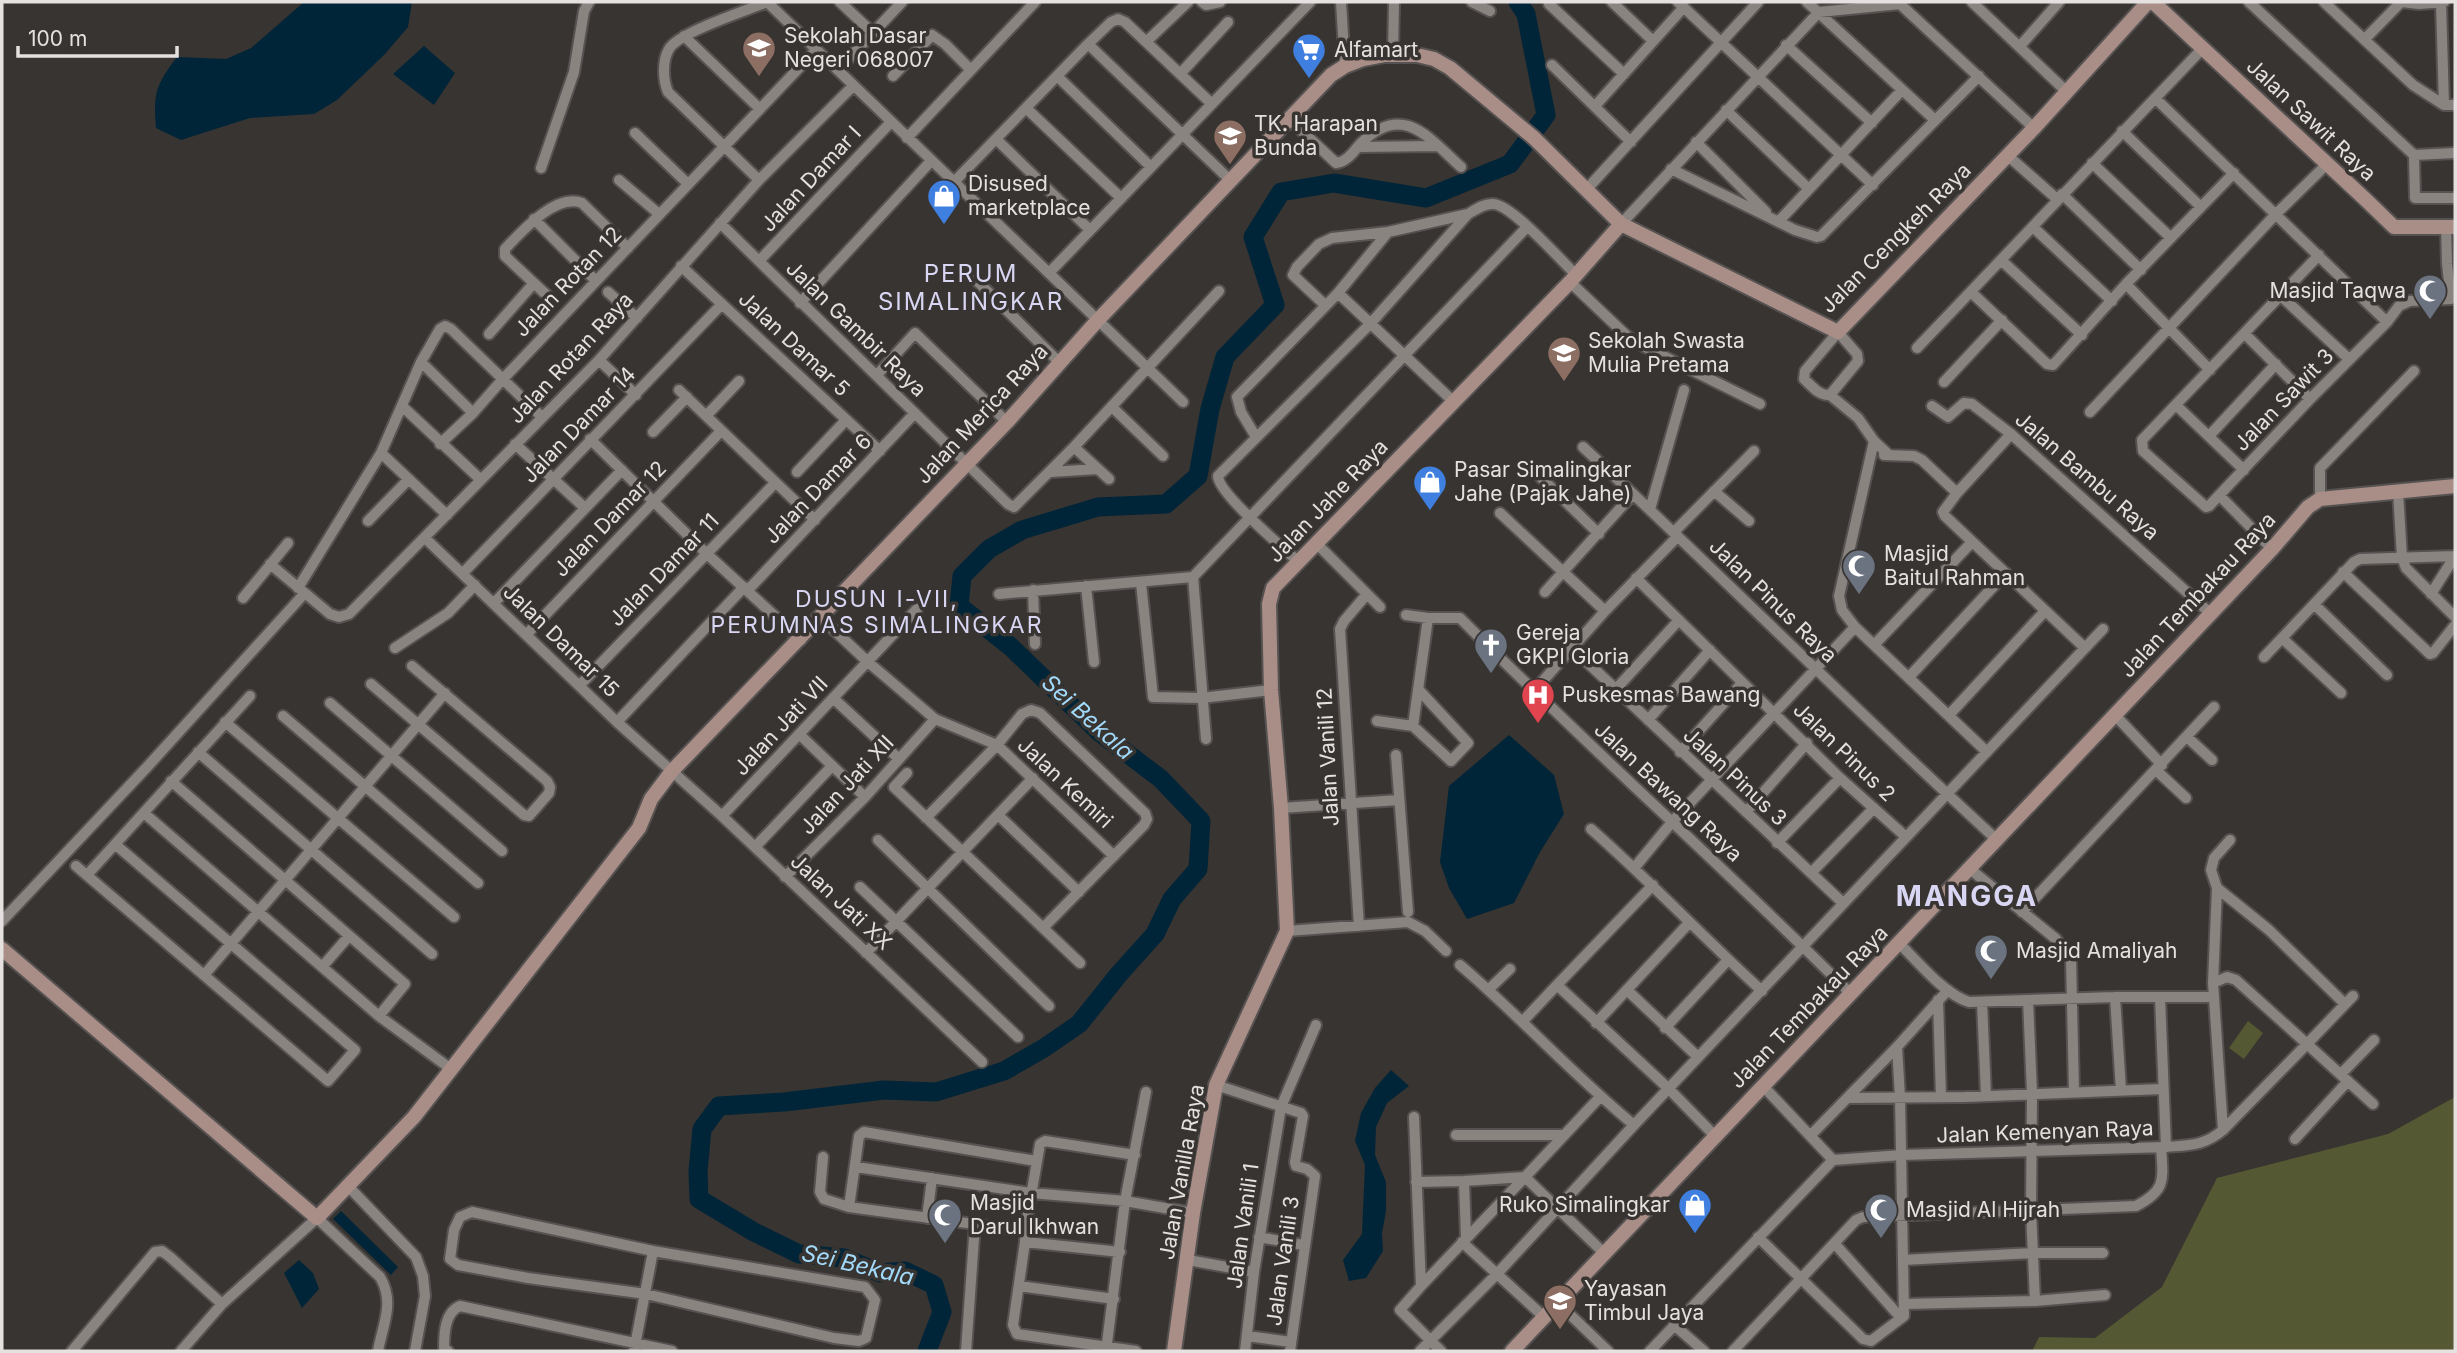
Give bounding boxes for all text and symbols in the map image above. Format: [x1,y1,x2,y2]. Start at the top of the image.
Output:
scale bar [18,14,177,58]
place label: Sekolah Dasar Negeri 068007 [784,23,934,72]
text: 100 m [28,26,87,51]
school or university icon: Sekolah Dasar Negeri 068007 [740,29,778,78]
supermarket icon: Alfamart [1290,31,1328,80]
place label: Alfamart [1334,37,1418,62]
street label: Jalan Sawit Raya [2242,53,2381,186]
place label: TK. Harapan Bunda [1254,111,1378,160]
school or university icon: TK. Harapan Bunda [1211,117,1249,166]
street label: Jalan Damar I [755,121,866,237]
street label: Jalan Cengkeh Raya [1815,157,1976,318]
place label: Disused marketplace [968,171,1091,220]
shop icon: Disused marketplace [925,177,963,226]
street label: Jalan Rotan 12 [509,221,626,342]
street label: Jalan Gambir Raya [781,255,932,402]
district label: PERUM SIMALINGKAR [878,259,1064,316]
mosque icon: Masjid Taqwa [2411,272,2449,321]
place label: Masjid Taqwa [2270,278,2406,303]
street label: Jalan Damar 5 [734,286,855,401]
street label: Jalan Rotan Raya [503,287,638,428]
place label: Sekolah Swasta Mulia Pretama [1588,328,1745,377]
school or university icon: Sekolah Swasta Mulia Pretama [1545,334,1583,383]
street label: Jalan Merica Raya [910,339,1053,489]
street label: Jalan Sawit 3 [2229,343,2339,456]
street label: Jalan Damar 14 [517,361,640,488]
street label: Jalan Bambu Raya [2010,406,2164,545]
street label: Jalan Damar 6 [759,429,876,549]
street label: Jalan Jahe Raya [1262,434,1393,568]
street label: Jalan Damar 12 [548,456,671,582]
place label: Pasar Simalingkar Jahe (Pajak Jahe) [1454,457,1631,506]
shop icon: Pasar Simalingkar Jahe (Pajak Jahe) [1411,463,1449,512]
street label: Jalan Tembakau Raya [2115,507,2281,682]
street label: Jalan Damar 11 [604,508,724,631]
street label: Jalan Pinus Raya [1704,533,1842,668]
place label: Masjid Baitul Rahman [1884,541,2025,590]
mosque icon: Masjid Baitul Rahman [1840,547,1878,596]
street label: Jalan Damar 15 [498,579,624,702]
district label: DUSUN I-VII, PERUMNAS SIMALINGKAR [710,585,1044,639]
place label: Gereja GKPI Gloria [1516,620,1629,669]
church icon: Gereja GKPI Gloria [1472,626,1510,675]
water label: Sei Bekala [1036,668,1140,766]
street label: Jalan Jati VII [728,671,833,780]
hospital icon: Puskesmas Bawang [1519,676,1557,725]
place label: Puskesmas Bawang [1562,682,1760,707]
street label: Jalan Vanili 12 [1311,687,1344,827]
street label: Jalan Pinus 2 [1788,697,1901,807]
street label: Jalan Bawang Raya [1589,717,1747,867]
street label: Jalan Pinus 3 [1678,722,1792,831]
street label: Jalan Jati XII [794,730,899,839]
street label: Jalan Kemiri [1012,732,1118,833]
street label: Jalan Jati XX [786,848,897,955]
district label: MANGGA [1896,879,2038,913]
street label: Jalan Tembakau Raya [1724,920,1893,1093]
mosque icon: Masjid Amaliyah [1972,932,2010,981]
place label: Masjid Amaliyah [2016,938,2178,963]
street label: Jalan Vanilla Raya [1154,1082,1209,1262]
street label: Jalan Kemenyan Raya [1936,1115,2154,1148]
street label: Jalan Vanili 1 [1221,1162,1264,1290]
shop icon: Ruko Simalingkar [1676,1186,1714,1235]
place label: Masjid Darul Ikhwan [970,1190,1099,1239]
mosque icon: Masjid Al Hijrah [1862,1191,1900,1240]
place label: Ruko Simalingkar [1499,1192,1670,1217]
street label: Jalan Vanili 3 [1261,1194,1304,1327]
mosque icon: Masjid Darul Ikhwan [926,1196,964,1245]
place label: Masjid Al Hijrah [1906,1197,2060,1222]
water label: Sei Bekala [799,1239,917,1291]
place label: Yayasan Timbul Jaya [1584,1276,1704,1325]
school or university icon: Yayasan Timbul Jaya [1541,1282,1579,1331]

